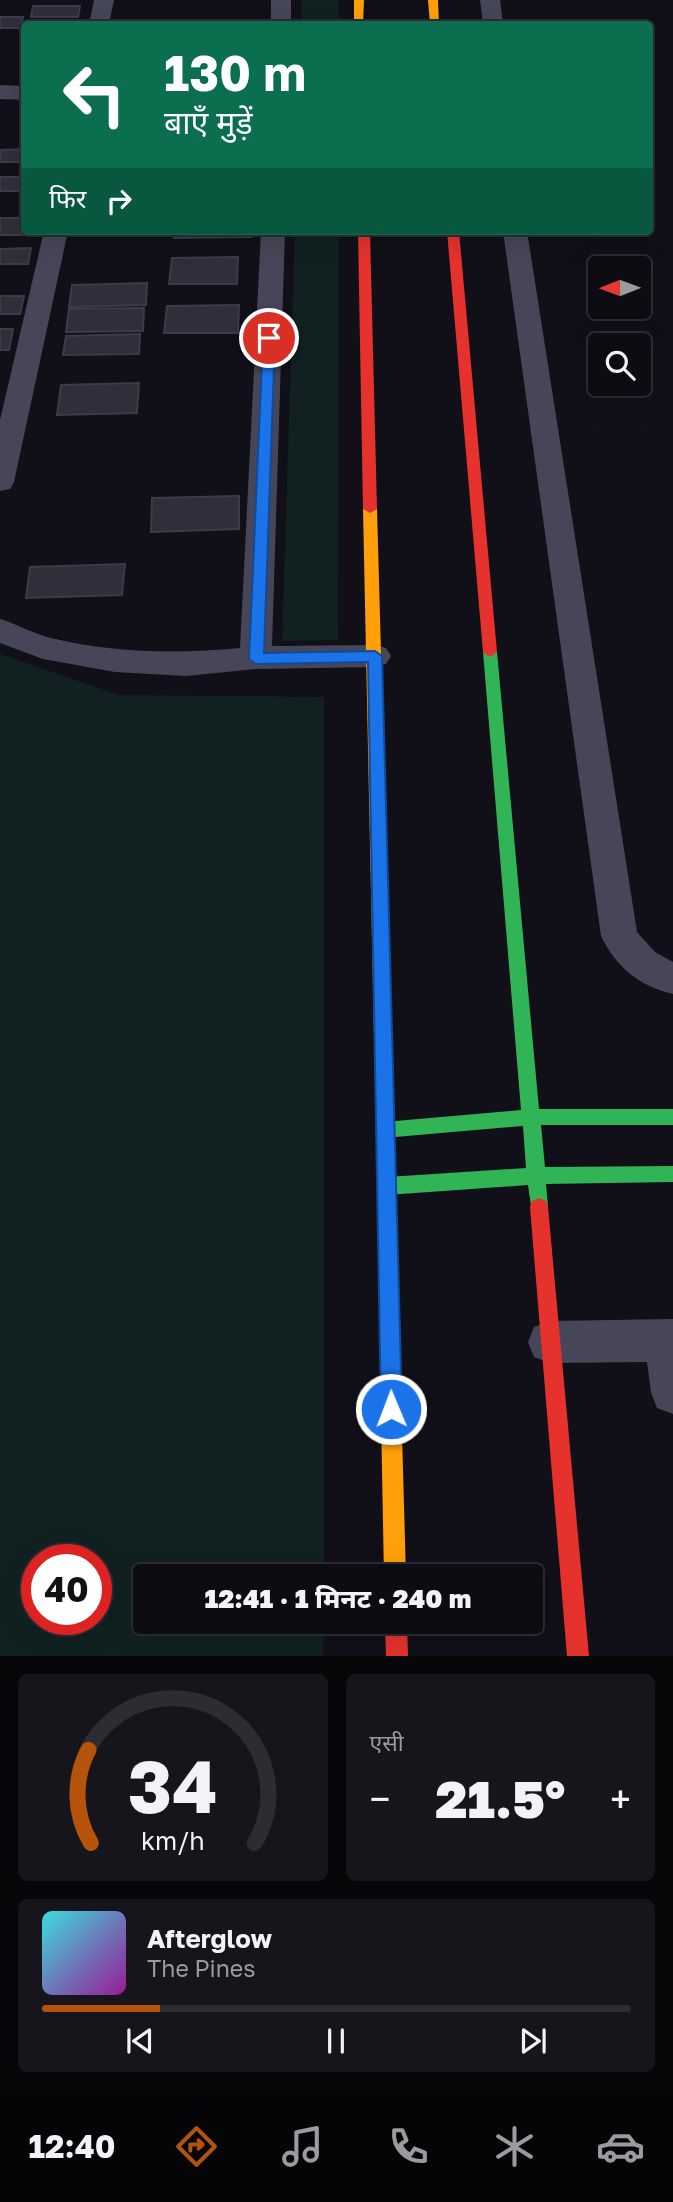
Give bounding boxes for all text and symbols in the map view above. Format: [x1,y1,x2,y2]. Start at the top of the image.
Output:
text: 130 m [164,43,306,102]
icon: left [49,49,140,140]
text: बाएँ मुड़ें [164,103,253,141]
icon: right [100,182,138,220]
text: फिर [49,183,86,214]
north arrow [588,256,651,318]
map controls [588,256,651,396]
pin [239,308,299,368]
icon: arrive [250,319,288,357]
button: search [588,333,651,396]
position arrow [354,1372,428,1446]
speed limit sign: 40 [21,1544,112,1635]
text: 12:41 · 1 मिनट · 240 m [205,1583,471,1614]
text: एसी [370,1728,404,1756]
text: 34 [128,1743,218,1830]
text: 21.5° [435,1767,565,1829]
text: − [370,1776,390,1821]
text: + [610,1776,631,1821]
text: km/h [141,1825,205,1856]
text: Afterglow [147,1923,272,1954]
text: The Pines [147,1954,255,1982]
icon: previous [121,2022,159,2060]
icon: pause [317,2022,355,2060]
icon: next [514,2022,552,2060]
icon: directions [172,2122,221,2171]
icon: music [278,2122,327,2171]
icon: phone [384,2122,433,2171]
icon: climate [490,2122,539,2171]
icon: car [596,2122,645,2171]
text: 12:40 [28,2127,115,2165]

